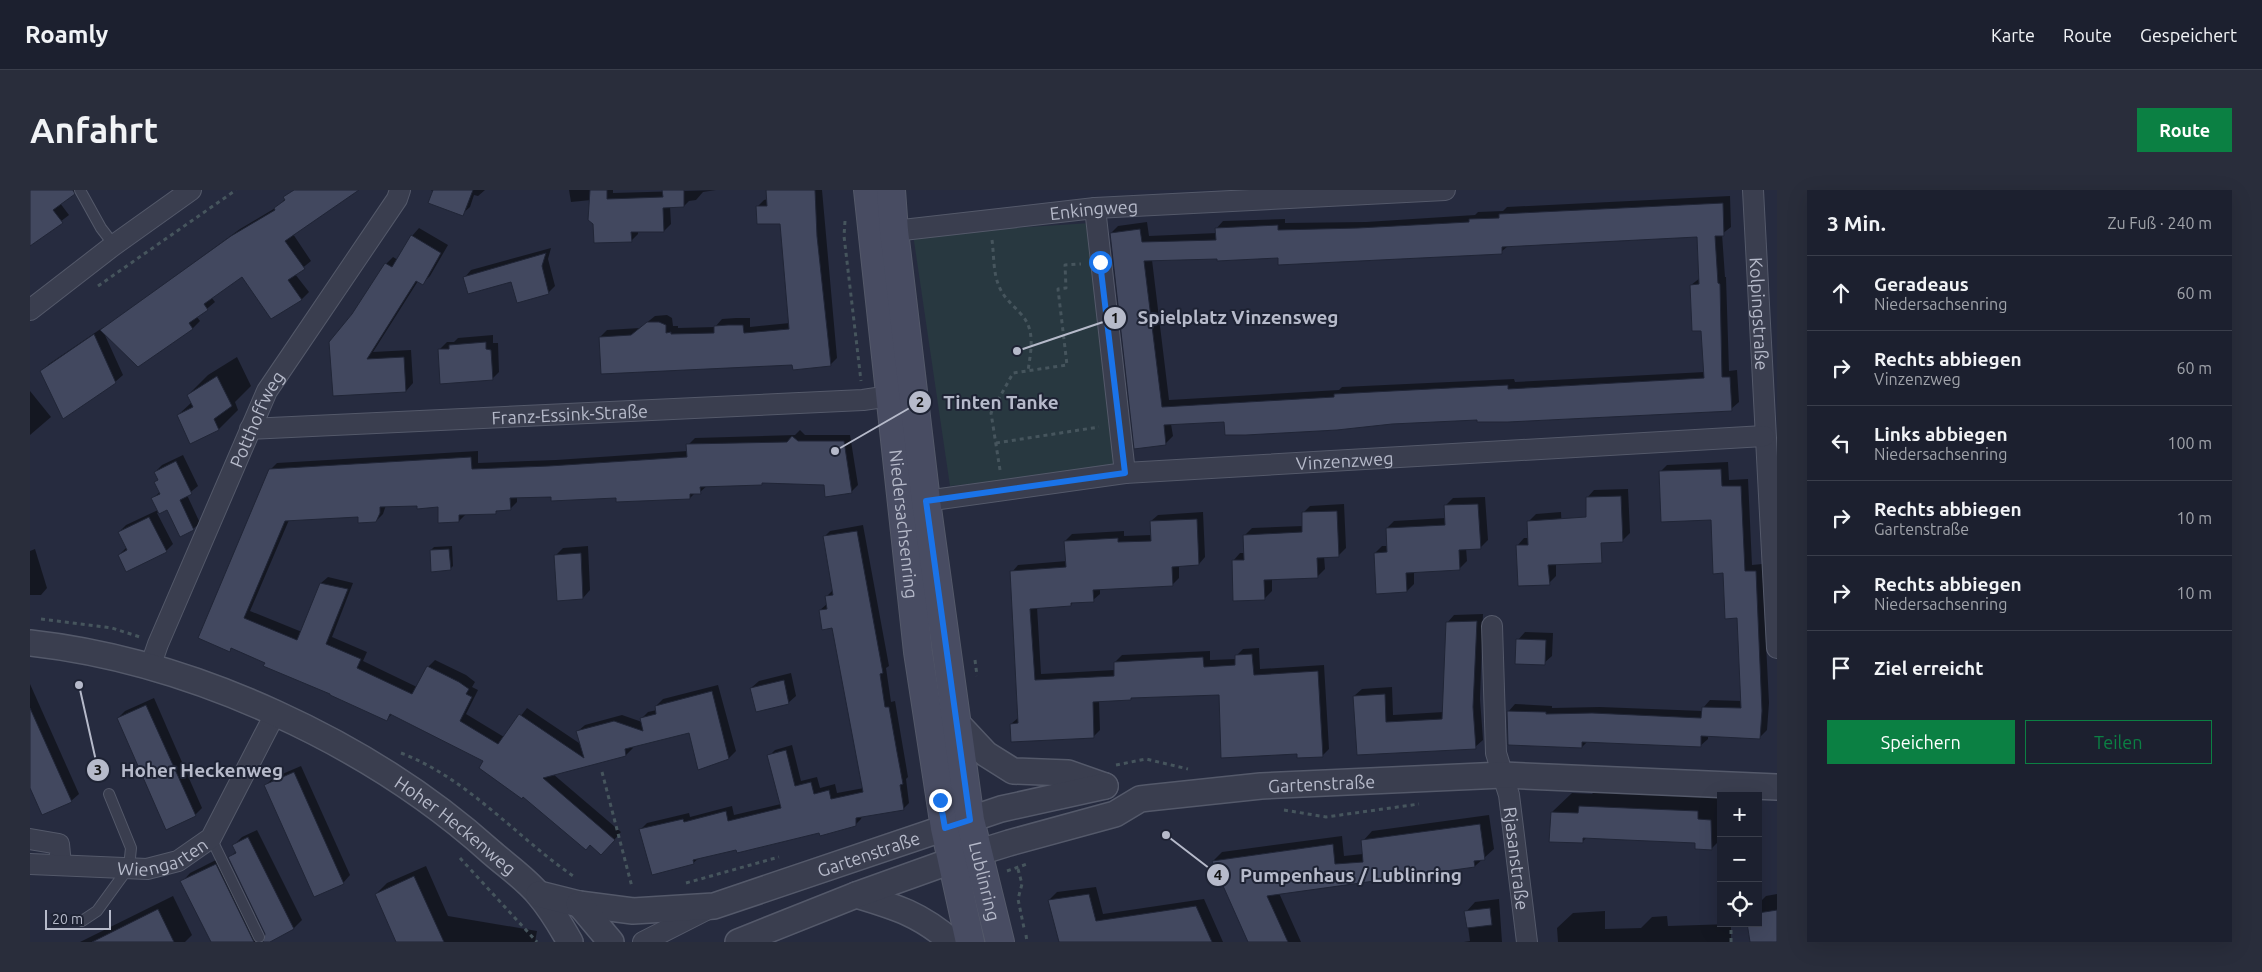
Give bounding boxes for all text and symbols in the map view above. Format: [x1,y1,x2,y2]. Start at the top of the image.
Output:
text: Roamly [25,21,108,48]
text: Karte [1991,25,2035,45]
text: Route [2063,25,2112,45]
text: Gespeichert [2140,25,2237,45]
button: Route [2137,108,2232,152]
text: Anfahrt [30,110,158,150]
street label: Enkingweg [1048,196,1139,223]
text: 3 Min. [1827,211,1886,235]
text: Zu Fuß · 240 m [2107,214,2212,232]
route start [1089,251,1112,274]
street label: Kolpingstraße [1747,257,1772,371]
text: Geradeaus [1874,273,1969,295]
icon: ahead [1827,279,1855,307]
text: 60 m [2176,284,2212,302]
text: Niedersachsenring [1874,295,2007,313]
callout: Spielplatz Vinzensweg [1102,301,1348,335]
text: Spielplatz Vinzensweg [1137,306,1339,328]
text: 1 [1111,309,1119,326]
text: Rechts abbiegen [1874,348,2022,370]
icon: right [1827,354,1855,382]
text: 60 m [2176,359,2212,377]
street label: Potthoffweg [225,367,288,470]
text: Vinzenzweg [1874,370,1961,388]
callout: Tinten Tanke [908,385,1068,419]
text: Tinten Tanke [943,391,1059,413]
text: 2 [916,393,924,410]
street label: Franz-Essink-Straße [491,400,648,428]
text: Links abbiegen [1874,423,2008,445]
icon: left [1827,429,1855,457]
text: 100 m [2167,434,2212,452]
text: Niedersachsenring [1874,445,2007,463]
street label: Vinzenzweg [1295,447,1394,473]
street label: Niedersachsenring [886,448,922,600]
text: Rechts abbiegen [1874,498,2022,520]
icon: right [1827,504,1855,532]
text: 10 m [2176,509,2212,527]
text: Gartenstraße [1874,520,1969,538]
text: Rechts abbiegen [1874,573,2022,595]
icon: right [1827,579,1855,607]
text: 10 m [2176,584,2212,602]
text: Niedersachsenring [1874,595,2007,613]
icon: arrive [1827,654,1855,682]
text: Ziel erreicht [1874,657,1983,679]
button: Speichern [1827,720,2015,764]
button: Teilen [2025,720,2212,764]
callout: Hoher Heckenweg [85,753,293,787]
text: Hoher Heckenweg [121,759,283,781]
text: 3 [94,761,102,778]
street label: Hoher Heckenweg [391,771,520,879]
street label: Gartenstraße [1268,771,1375,796]
route end [929,789,952,812]
map controls [1717,792,1762,927]
button: + [1717,792,1762,837]
street label: Rjasanstraße [1501,806,1533,911]
street label: Gartenstraße [815,827,922,880]
street label: Wiengarten [117,834,211,879]
button: − [1717,837,1762,882]
street label: Lublinring [966,839,1004,923]
callout: Pumpenhaus / Lublinring [1205,858,1472,892]
text: Pumpenhaus / Lublinring [1240,864,1462,886]
text: 4 [1214,866,1222,883]
button: locate [1717,882,1762,927]
scale bar [45,907,111,930]
text: 20 m [52,911,83,927]

